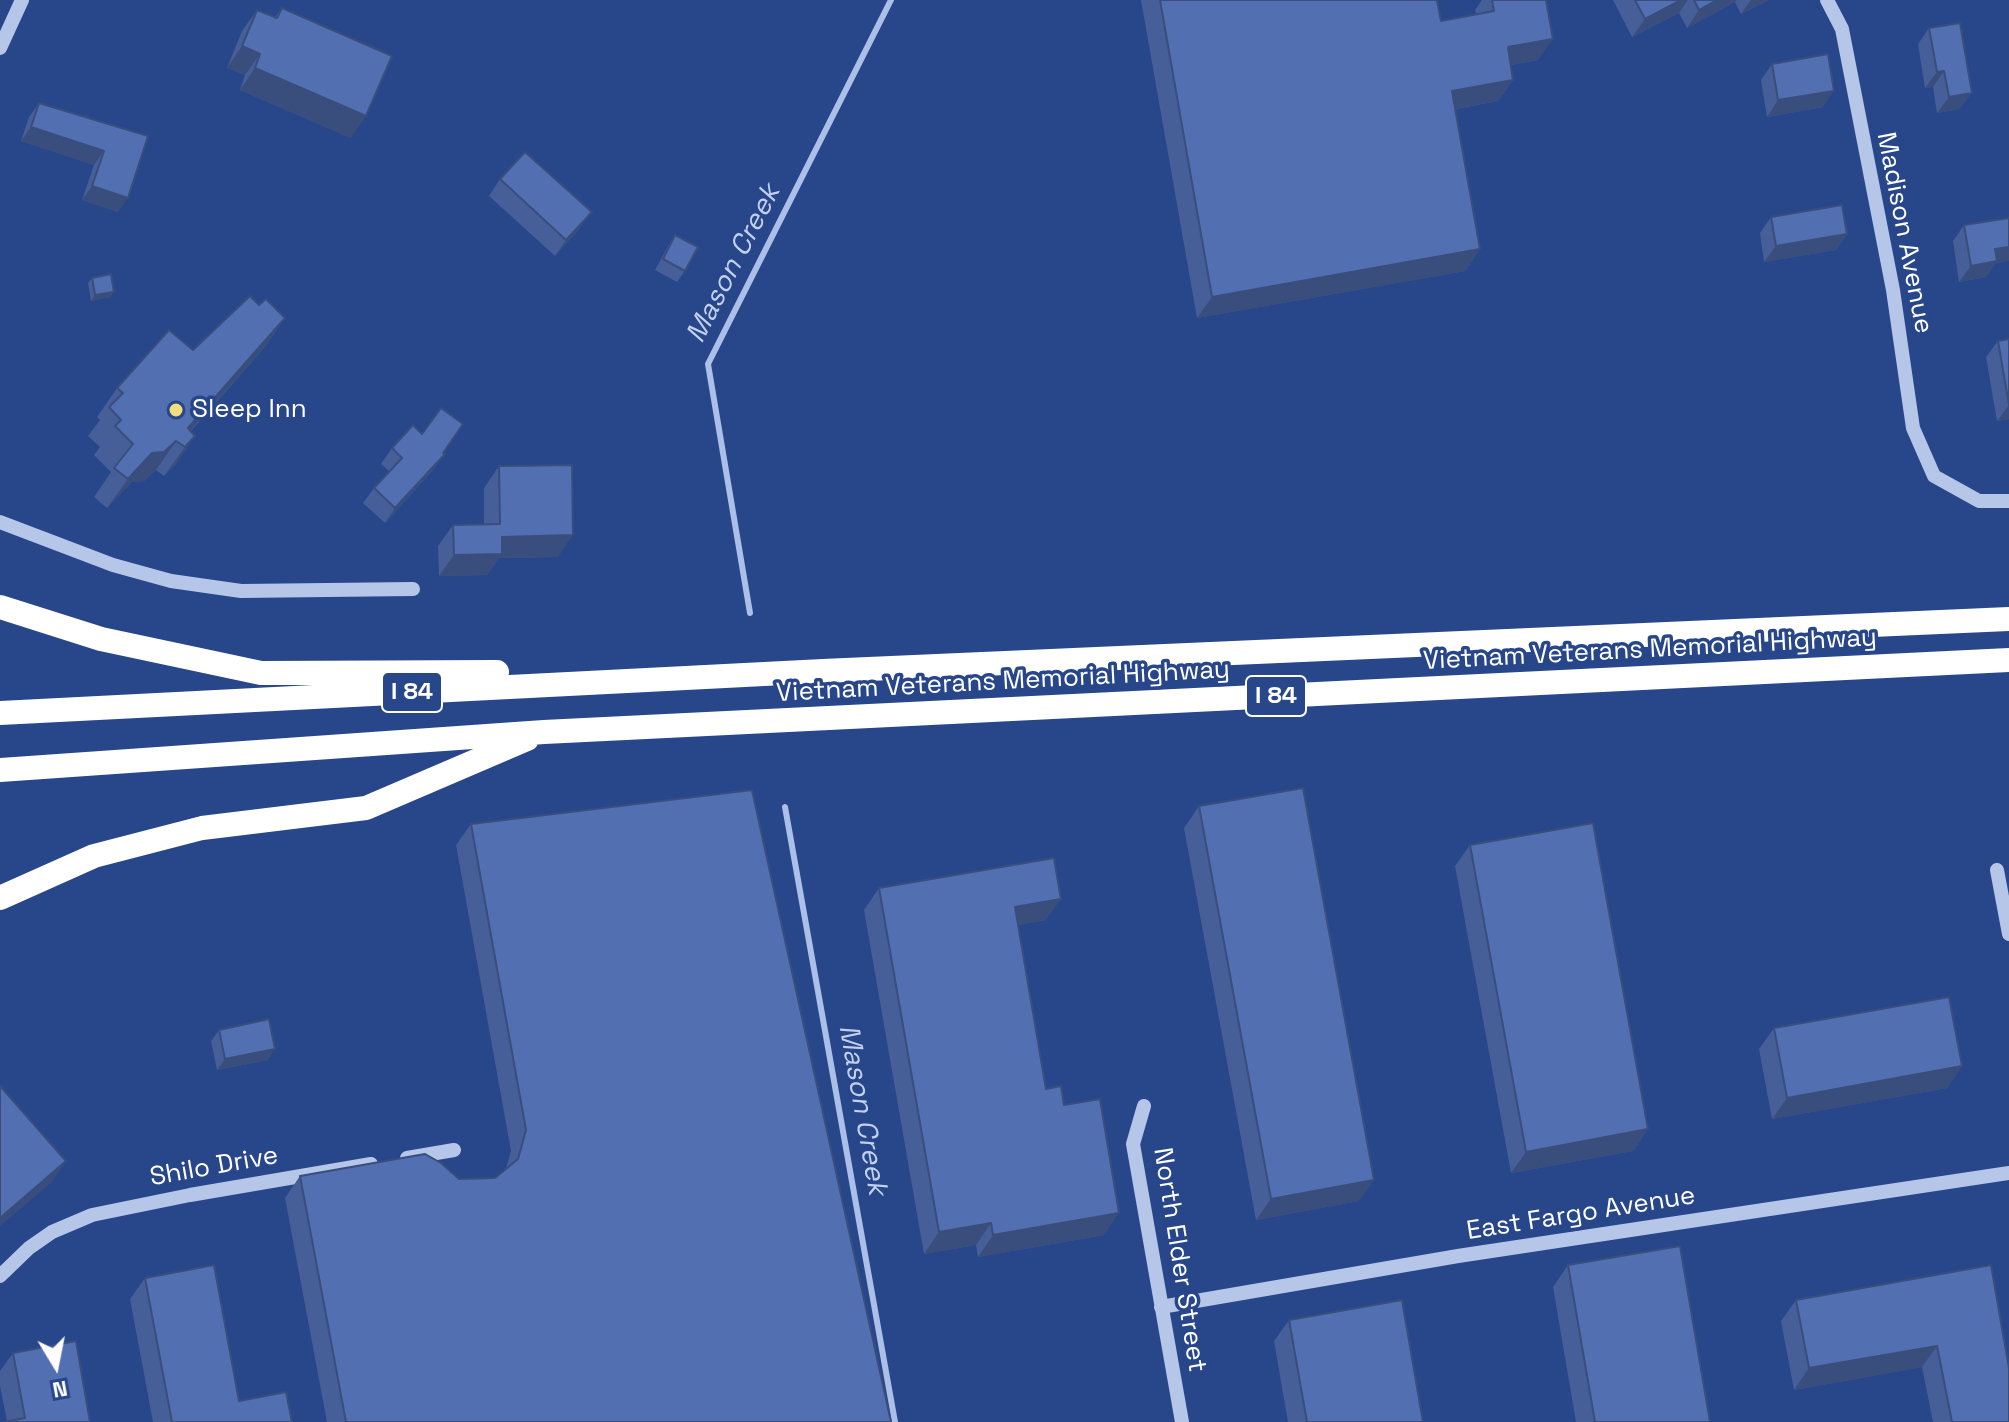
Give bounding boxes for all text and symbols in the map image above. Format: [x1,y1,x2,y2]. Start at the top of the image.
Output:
street label: Madison Avenue [1869,130,1939,336]
water label: Mason Creek [680,179,788,349]
place label: Sleep Inn [192,394,307,426]
marker: Sleep Inn [167,401,185,419]
street label: Vietnam Veterans Memorial Highway [1422,623,1878,677]
street label: Vietnam Veterans Memorial Highway [775,655,1231,709]
road number: I 84 [382,672,442,712]
road number: I 84 [1246,676,1306,716]
water label: Mason Creek [830,1022,894,1198]
street label: Shilo Drive [147,1140,281,1194]
street label: North Elder Street [1146,1146,1212,1374]
street label: East Fargo Avenue [1465,1181,1697,1247]
north arrow [16,1326,96,1406]
text: N [50,1375,70,1405]

